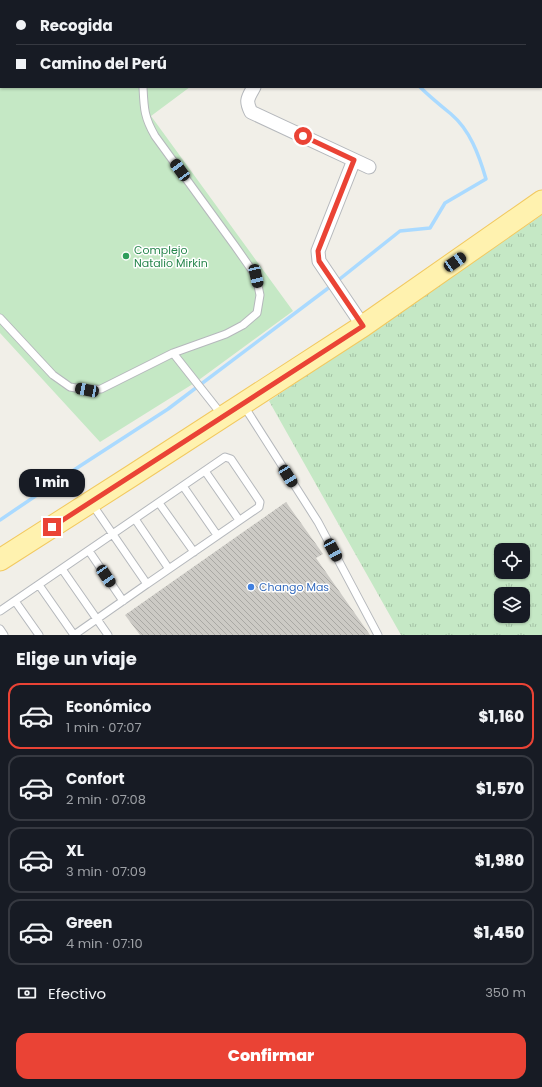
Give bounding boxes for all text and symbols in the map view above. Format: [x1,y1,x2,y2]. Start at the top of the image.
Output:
text: Recogida [40,15,113,36]
text: Camino del Perú [40,53,167,74]
route start [294,127,312,145]
car [168,157,192,183]
place label: Complejo Natalio Mirkin [134,242,208,271]
car [442,250,468,274]
marker: Complejo Natalio Mirkin [121,251,131,261]
car [247,263,265,289]
car [74,382,100,398]
car [277,463,299,489]
callout: 1 min [19,469,85,497]
text: 1 min [35,473,69,492]
route end [43,518,61,536]
car [322,537,344,563]
map controls [494,543,530,623]
button: locate [494,543,530,579]
car [94,563,118,589]
place label: Chango Mas [259,579,329,595]
marker: Chango Mas [246,582,256,592]
button: layers [494,587,530,623]
text: Elige un viaje [16,646,137,671]
text: Económico [66,696,151,717]
icon: car [18,698,54,734]
text: $1,160 [478,706,524,727]
text: 1 min · 07:07 [66,718,142,737]
text: Confort [66,768,125,789]
icon: car [18,770,54,806]
text: $1,570 [476,778,524,799]
text: 2 min · 07:08 [66,790,146,809]
text: XL [66,840,84,861]
icon: car [18,842,54,878]
text: $1,980 [475,850,524,871]
text: 3 min · 07:09 [66,862,146,881]
text: Green [66,912,112,933]
icon: car [18,914,54,950]
text: $1,450 [474,922,524,943]
text: 4 min · 07:10 [66,934,143,953]
icon: cash [16,982,38,1004]
text: Efectivo [48,983,106,1004]
text: 350 m [485,983,526,1002]
button: Confirmar [16,1033,526,1079]

